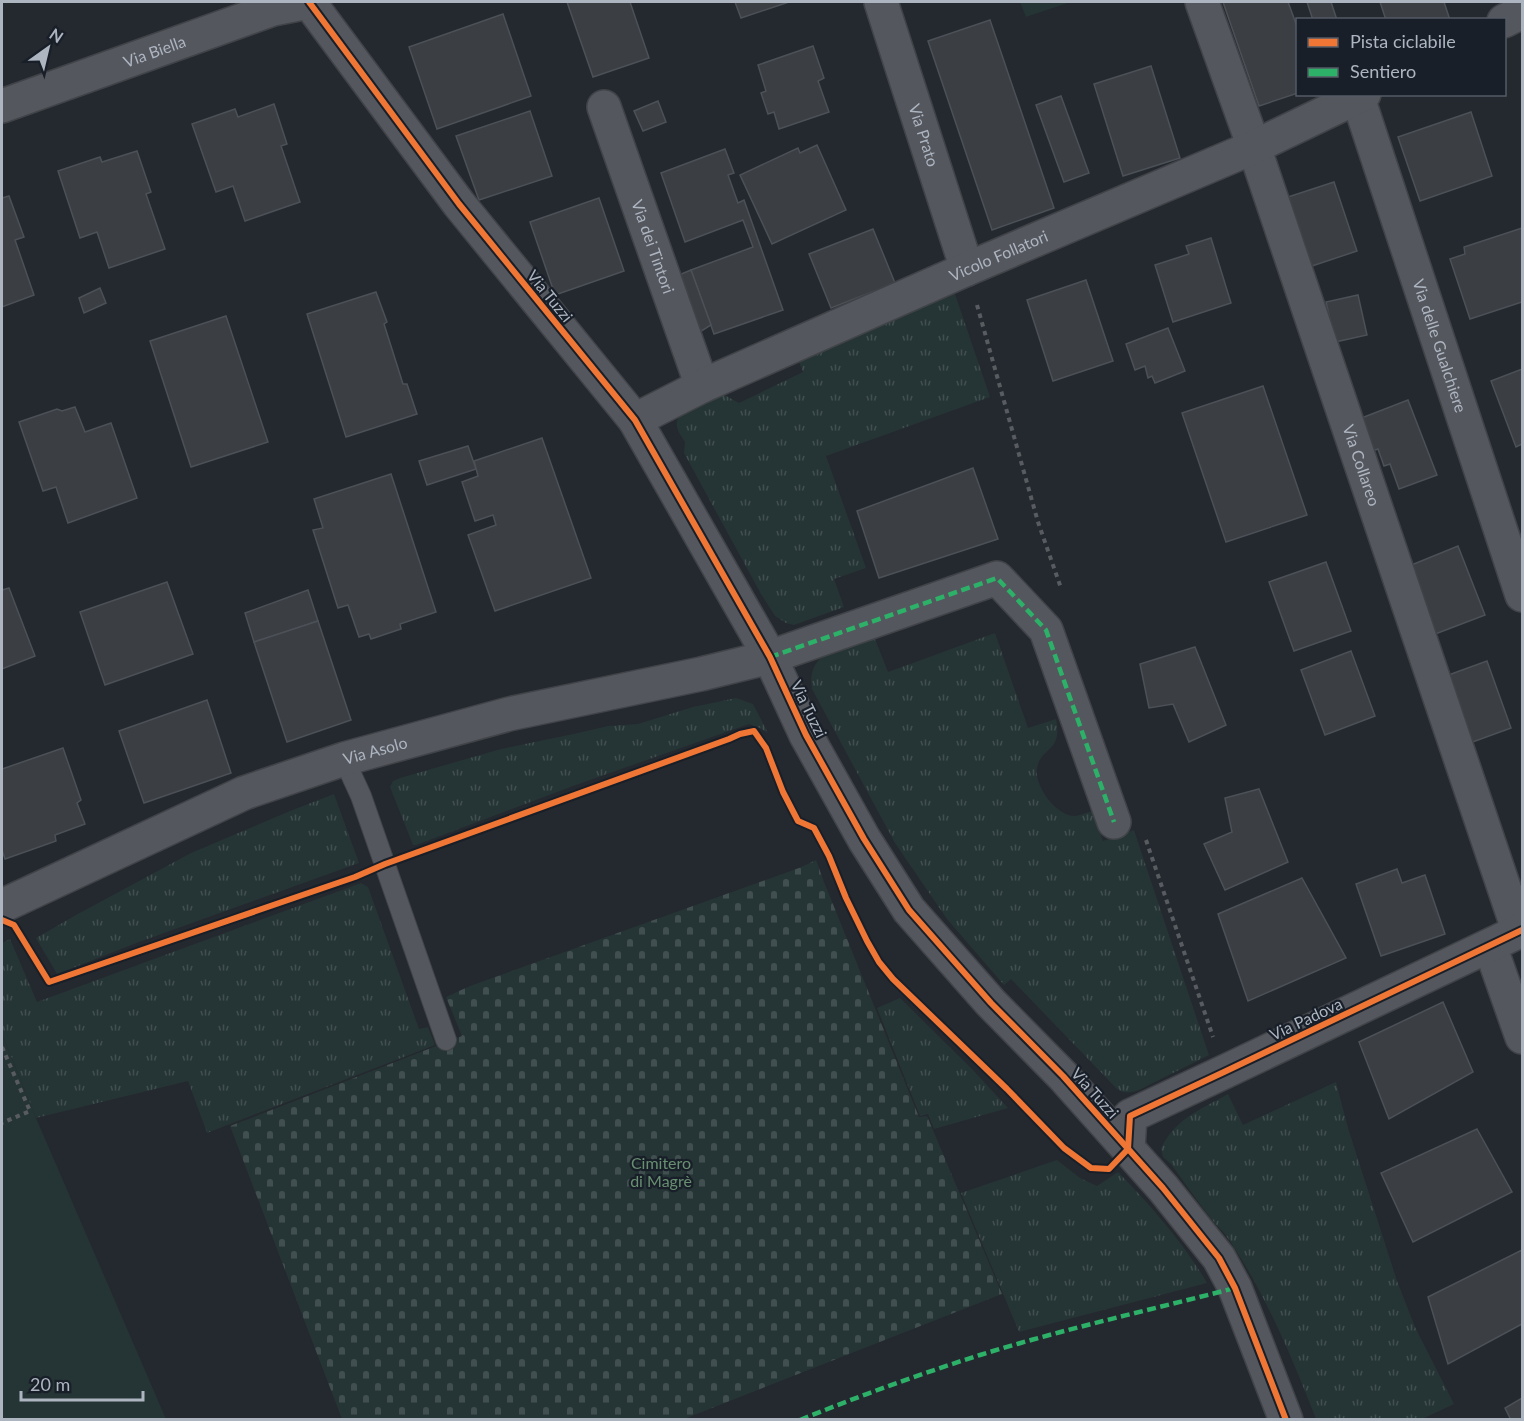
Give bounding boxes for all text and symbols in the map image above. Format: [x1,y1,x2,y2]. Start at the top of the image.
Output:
north arrow [18,18,78,78]
legend [1296,18,1506,96]
text: N [46,24,67,46]
text: Pista ciclabile [1350,30,1456,52]
street label: Via Biella [121,31,188,71]
text: Sentiero [1350,60,1416,82]
street label: Via Prato [905,101,943,169]
street label: Via dei Tintori [628,197,679,296]
street label: Vicolo Follatori [946,226,1051,285]
street label: Via Tuzzi [524,266,577,325]
street label: Via delle Gualchiere [1409,277,1471,415]
street label: Via Collareo [1339,422,1385,508]
street label: Via Tuzzi [787,677,831,740]
street label: Via Asolo [341,732,409,768]
street label: Via Padova [1266,993,1345,1044]
street label: Via Tuzzi [1068,1064,1123,1122]
park label: Cimitero di Magrè [630,1153,692,1190]
scale bar [21,1364,142,1402]
text: 20 m [30,1373,70,1395]

